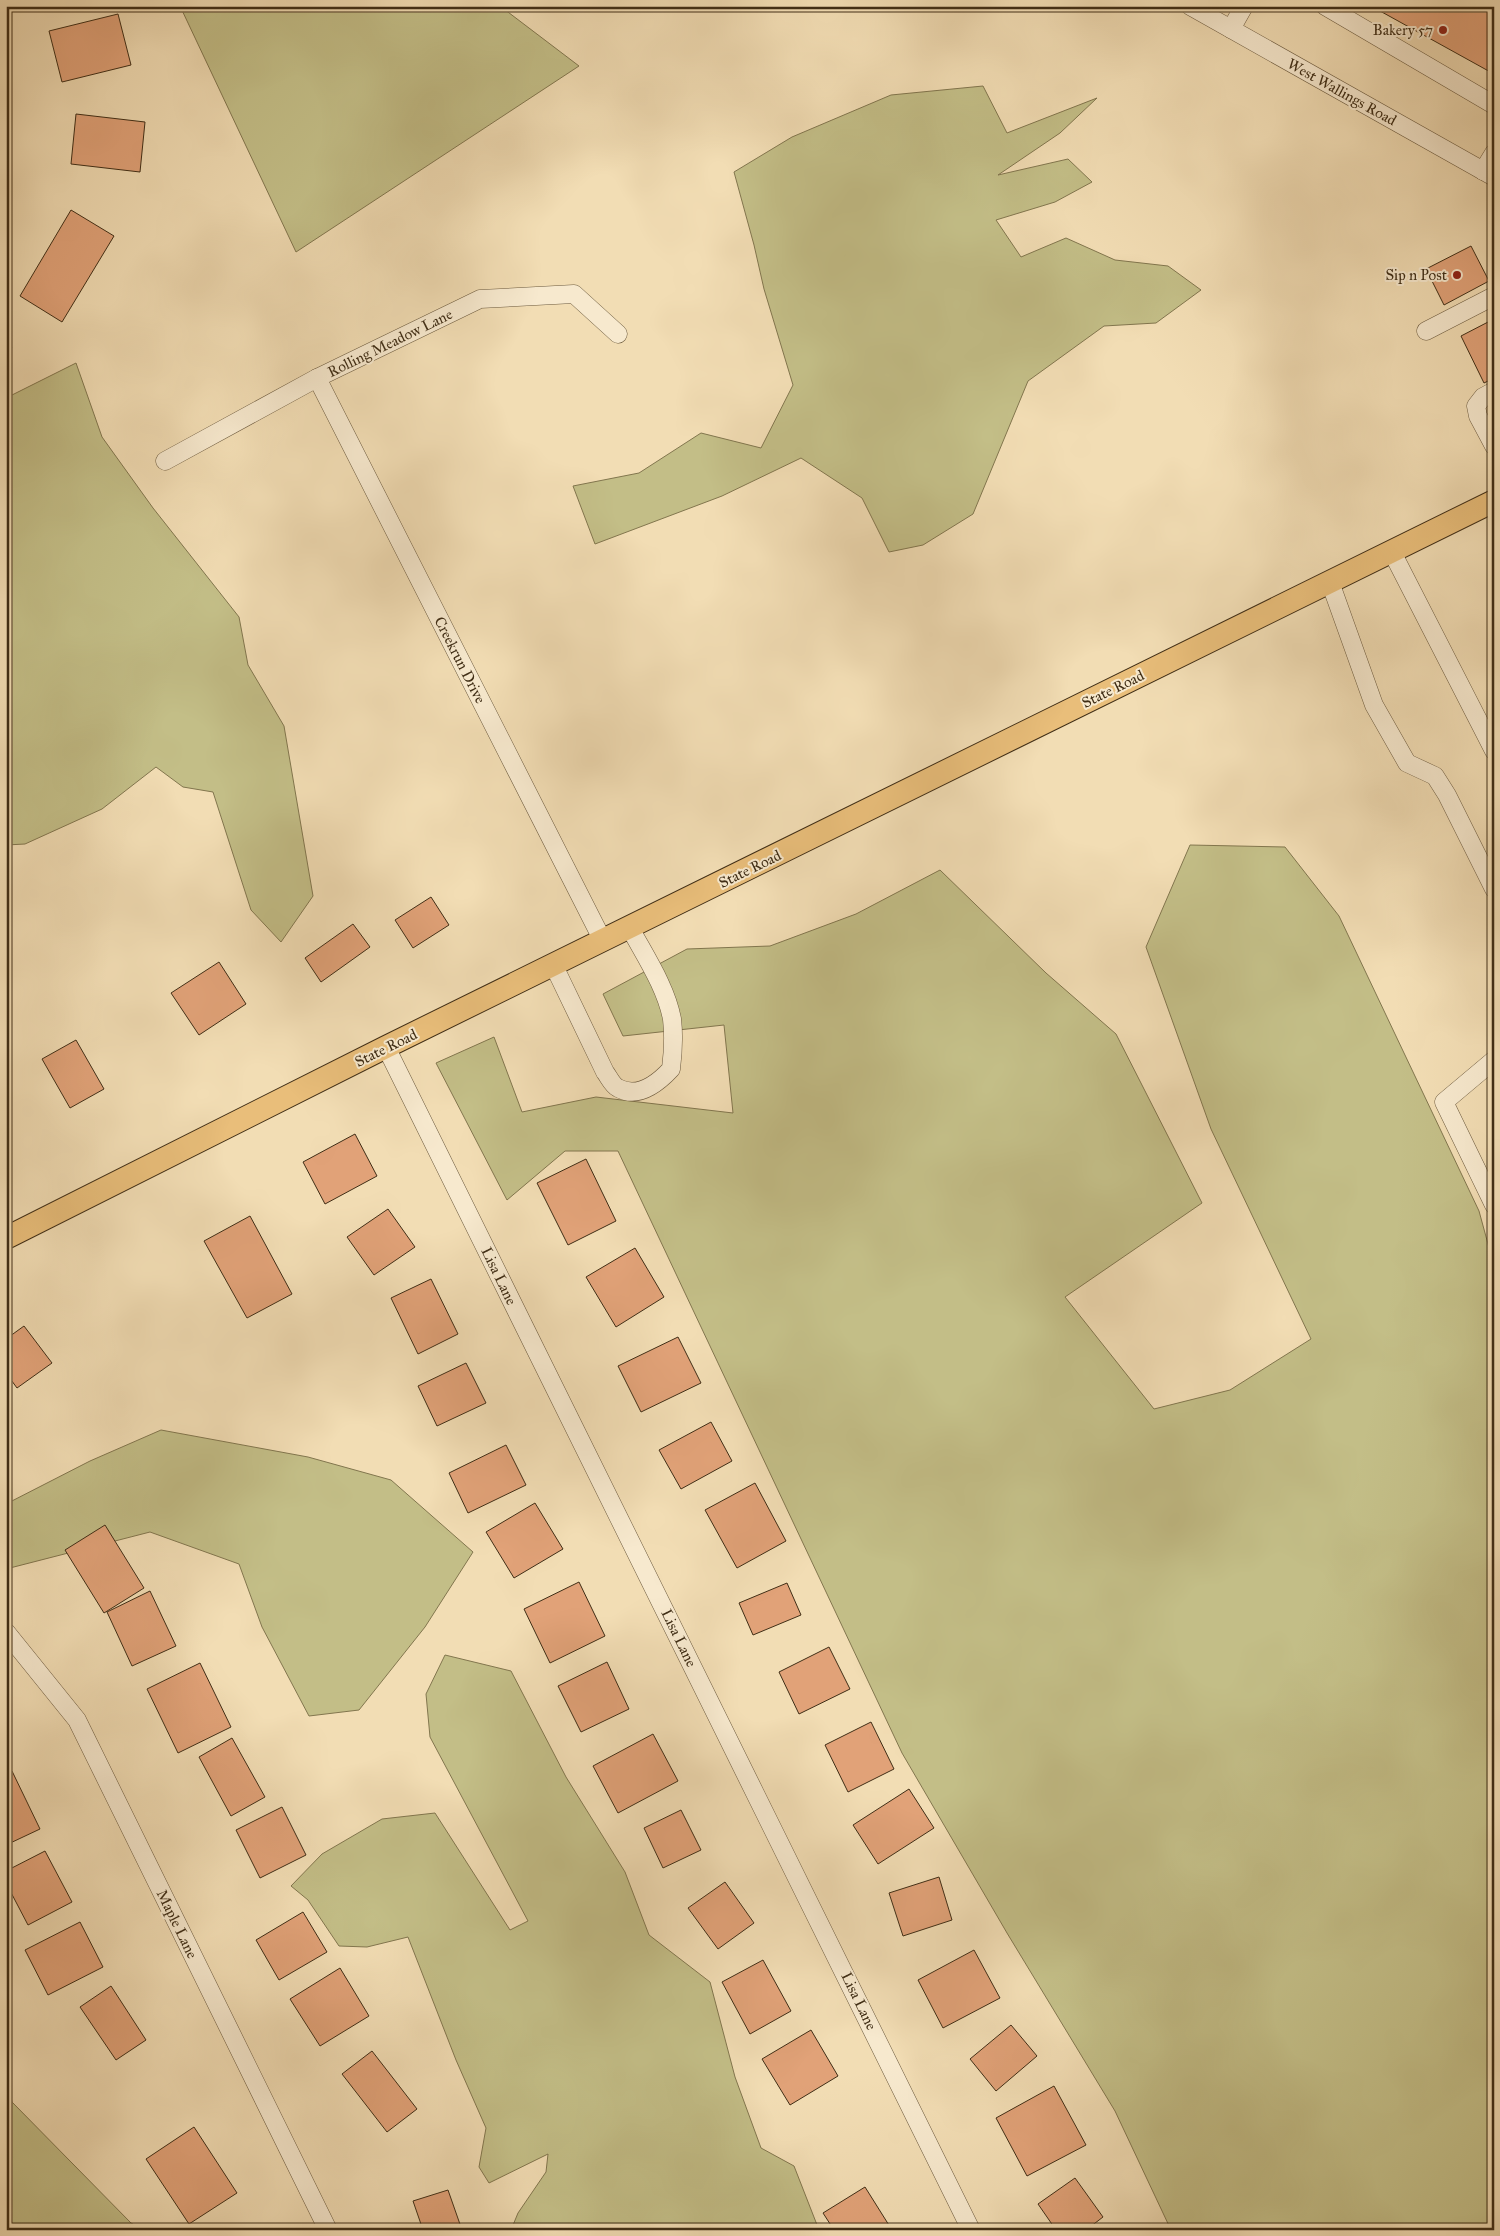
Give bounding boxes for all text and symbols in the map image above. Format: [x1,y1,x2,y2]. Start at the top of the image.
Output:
place label: Bakery 57 [1373,21,1433,39]
marker: Bakery 57 [1437,24,1449,36]
street label: West Wallings Road [1284,55,1400,130]
place label: Sip n Post [1385,266,1448,284]
marker: Sip n Post [1451,269,1463,281]
street label: Rolling Meadow Lane [325,305,455,381]
street label: Creekrun Drive [430,614,490,706]
street label: State Road [1079,666,1147,712]
street label: State Road [716,846,784,892]
street label: State Road [352,1025,420,1071]
street label: Lisa Lane [477,1244,521,1308]
street label: Lisa Lane [657,1606,701,1670]
street label: Maple Lane [153,1887,201,1961]
street label: Lisa Lane [837,1969,881,2033]

